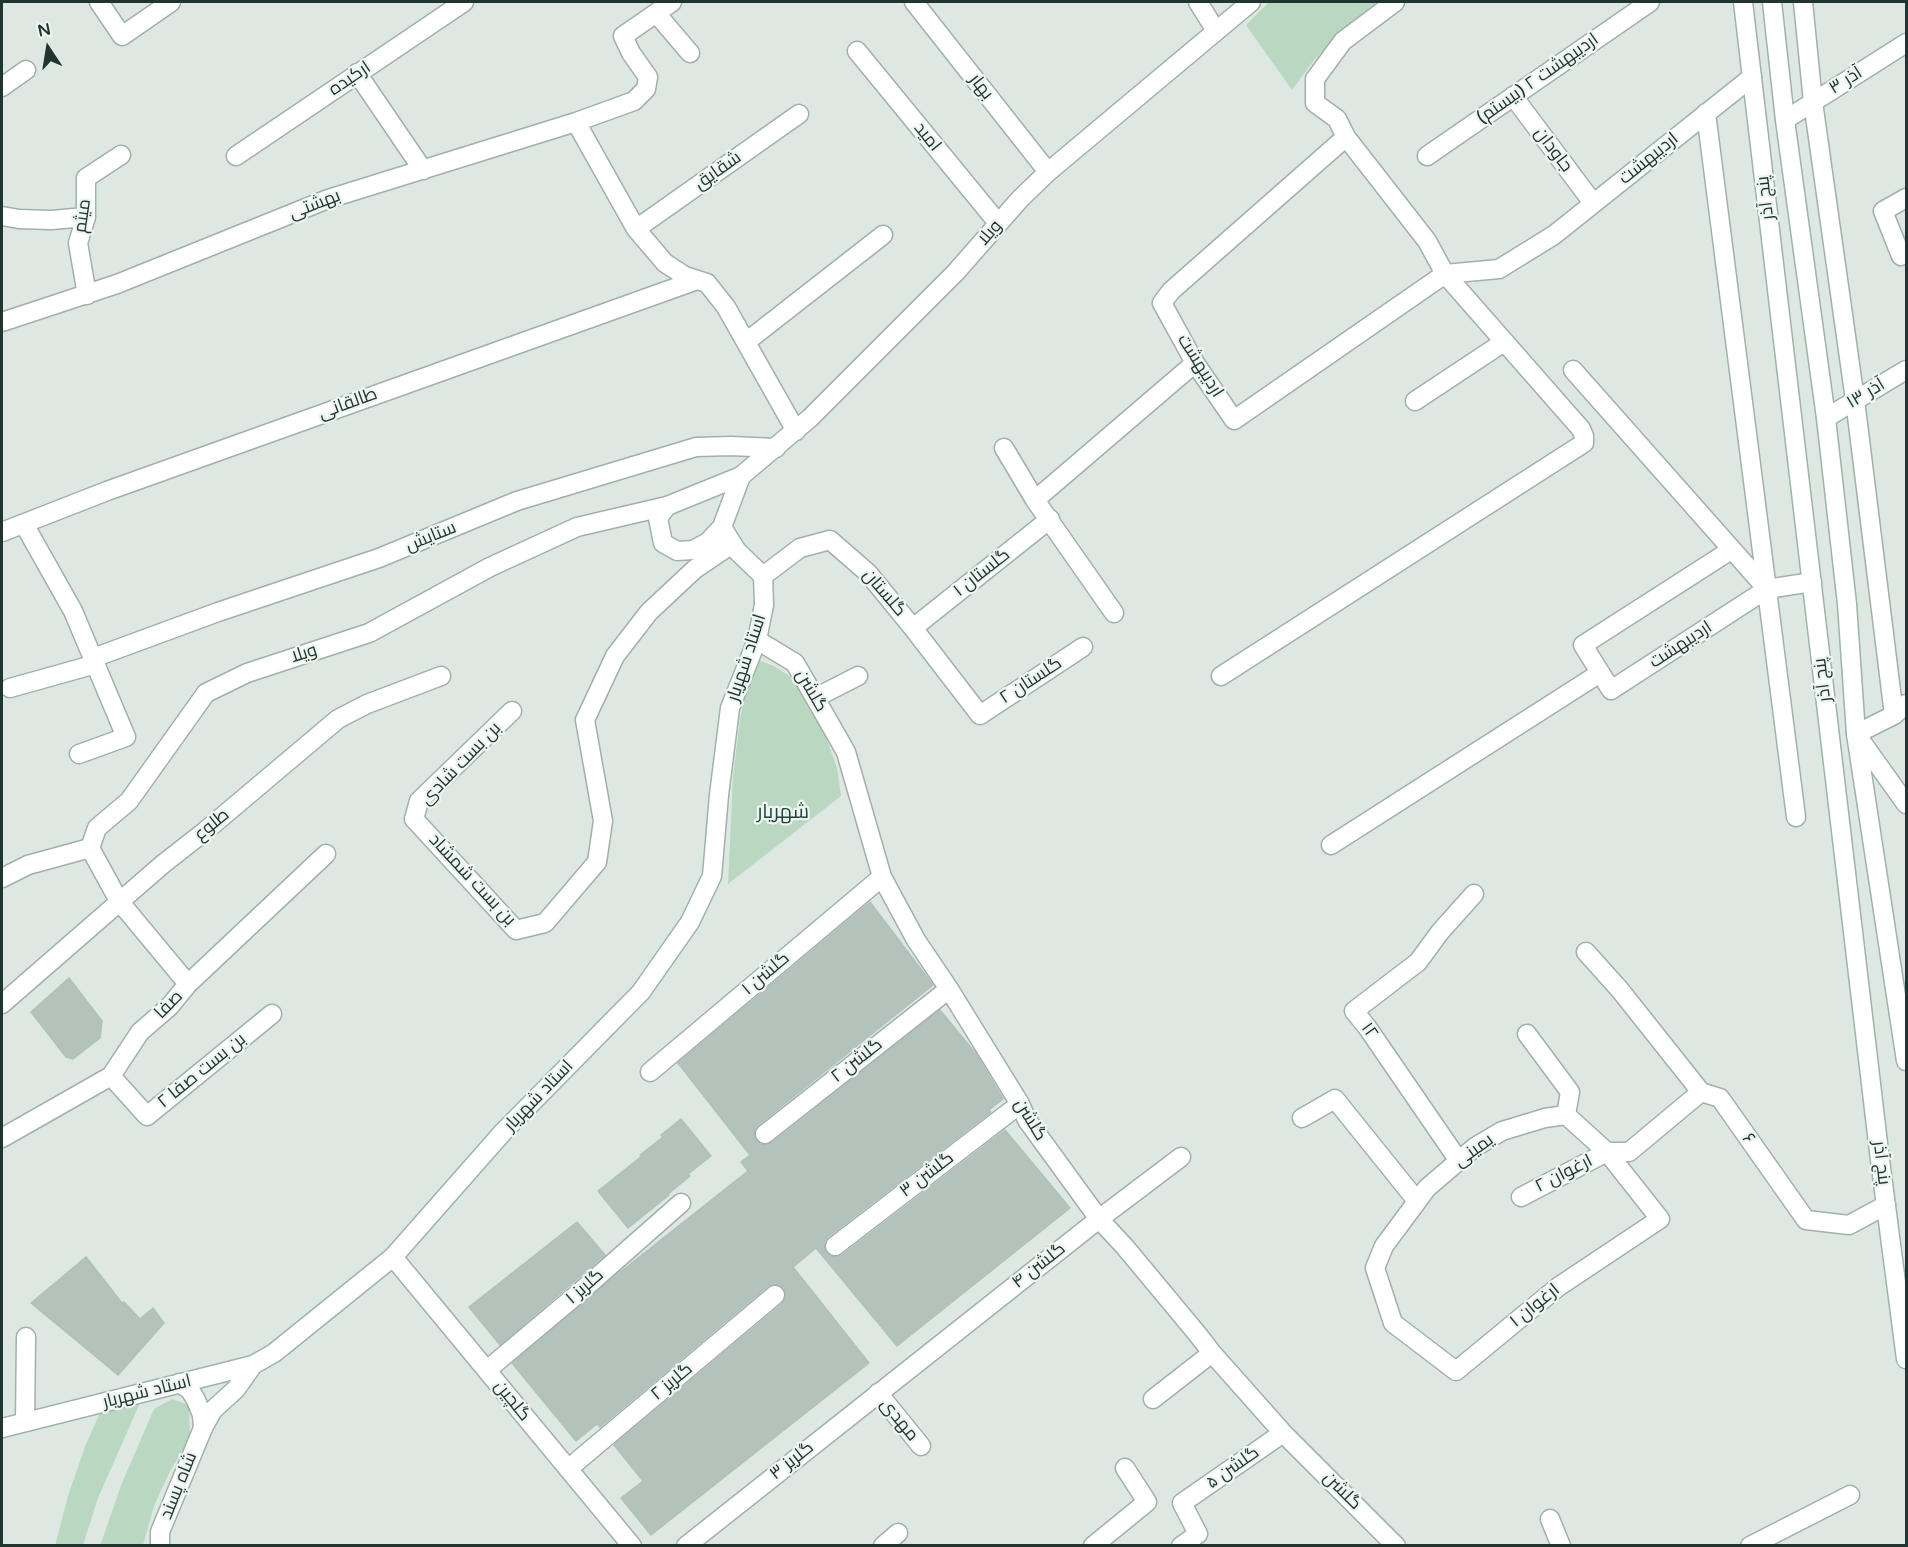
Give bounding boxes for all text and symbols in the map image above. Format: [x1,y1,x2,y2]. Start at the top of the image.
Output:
north arrow [18,18,78,78]
text: N [36,19,53,42]
street label: اردیبهشت ۲ (بیستم) [1473,29,1603,129]
street label: ارکیده [325,57,375,101]
street label: آذر ۳ [1825,63,1867,99]
street label: بهار [964,70,998,104]
street label: امید [909,118,945,156]
street label: جاودان [1529,123,1577,177]
street label: اردیبهشت [1615,128,1683,190]
street label: شقایق [690,147,746,195]
street label: پنج آذر [1753,175,1779,221]
street label: بهشتی [286,185,344,225]
street label: میثم [70,198,96,234]
street label: ویلا [973,216,1007,250]
street label: اردیبهشت [1172,330,1228,402]
street label: ۱۳ آذر [1843,374,1889,414]
street label: طالقانی [316,383,380,425]
street label: ستایش [403,517,459,557]
street label: گلستان ۱ [949,544,1015,602]
street label: گلستان [858,565,910,621]
street label: استاد شهریار [723,612,771,704]
street label: اردیبهشت [1646,617,1716,673]
street label: ویلا [288,640,320,668]
street label: گلستان ۲ [996,653,1066,709]
street label: پنج آذر [1810,657,1836,703]
street label: گلشن [790,666,832,716]
street label: بن بست شادی [416,718,506,810]
district label: شهریار [757,801,809,825]
street label: طلوع [190,804,234,846]
street label: بن بست شمشاد [424,829,520,931]
street label: گلشن ۱ [738,948,794,1000]
street label: صفا [150,986,188,1024]
street label: ۱۲ [1356,1019,1382,1043]
street label: بن بست صفا ۲ [153,1029,251,1113]
street label: گلشن ۲ [827,1034,887,1088]
street label: استاد شهریار [500,1056,578,1136]
street label: گلشن [1009,1095,1051,1145]
street label: یمینی [1450,1129,1498,1173]
street label: ۶ [1737,1129,1759,1149]
street label: پنج آذر [1868,1140,1894,1186]
street label: گلشن ۳ [896,1148,958,1202]
street label: ارغوان ۲ [1532,1150,1596,1198]
street label: گلشن ۴ [1008,1238,1070,1294]
street label: گلریز ۱ [561,1265,609,1309]
street label: ارغوان ۱ [1506,1279,1564,1333]
street label: گلریز ۲ [647,1358,697,1406]
street label: استاد شهریار [100,1371,194,1413]
street label: گلچین [489,1376,535,1426]
street label: مهدی [875,1394,923,1446]
street label: گلریز ۳ [766,1437,818,1485]
street label: گلشن ۵ [1202,1442,1264,1494]
street label: شاه پسند [156,1449,202,1523]
street label: گلشن [1318,1467,1366,1515]

